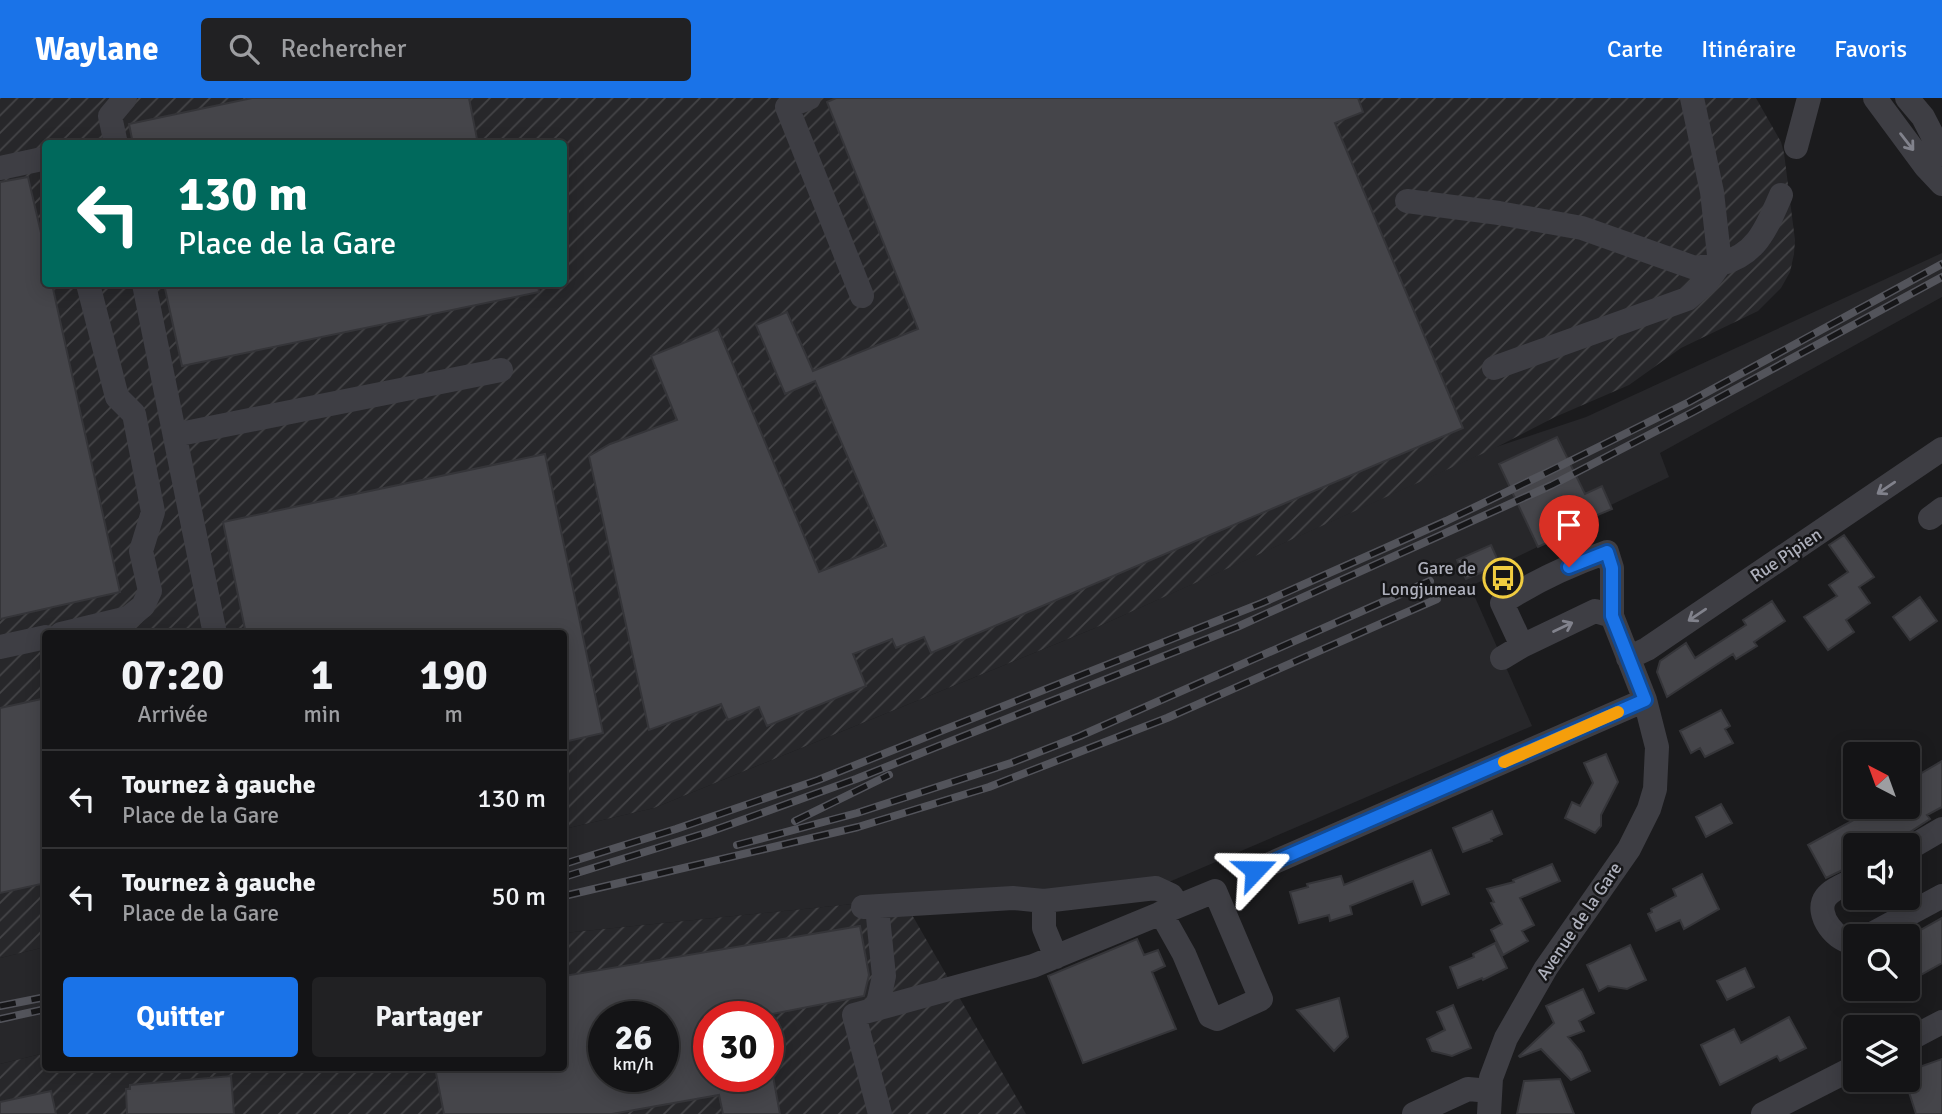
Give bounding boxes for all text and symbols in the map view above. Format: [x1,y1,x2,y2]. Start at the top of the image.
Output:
search box [201,18,691,81]
text: Waylane [35,29,159,70]
icon: search [225,30,263,68]
text: Rechercher [281,33,406,65]
text: Carte [1607,34,1663,64]
text: Itinéraire [1701,34,1796,64]
text: Favoris [1834,34,1907,64]
one-way arrow [1899,133,1914,151]
text: 130 m [178,164,308,224]
icon: left [63,168,154,259]
text: Place de la Gare [178,224,396,263]
one-way arrow [1877,481,1896,495]
pin [1539,495,1599,567]
icon: arrive [1550,506,1588,544]
street label: Rue Pipien [1746,523,1826,587]
place label: Gare de Longjumeau [1381,557,1476,600]
bus stop icon: Gare de Longjumeau [1482,557,1524,599]
one-way arrow [1688,608,1707,622]
one-way arrow [1552,620,1573,633]
text: 07:20 [121,650,224,701]
text: 1 [311,650,333,701]
text: 190 [420,650,488,701]
text: Arrivée [137,700,208,729]
text: min [303,700,341,729]
text: m [445,700,463,729]
north arrow [1843,742,1920,819]
map controls [1843,742,1920,1092]
text: Tournez à gauche [122,769,316,801]
icon: left [63,780,101,818]
text: 130 m [477,783,546,815]
text: Place de la Gare [122,801,279,830]
position arrow [1218,833,1292,907]
button: sound [1843,833,1920,910]
street label: Avenue de la Gare [1532,858,1626,984]
text: Tournez à gauche [122,867,316,899]
icon: left [63,878,101,916]
text: 50 m [491,881,546,913]
text: Place de la Gare [122,899,279,928]
button: search [1843,924,1920,1001]
button: Quitter [63,977,298,1057]
button: Partager [312,977,546,1057]
speed limit sign: 30 [693,1001,784,1092]
button: layers [1843,1015,1920,1092]
text: 26 [615,1016,652,1059]
text: km/h [613,1053,654,1075]

